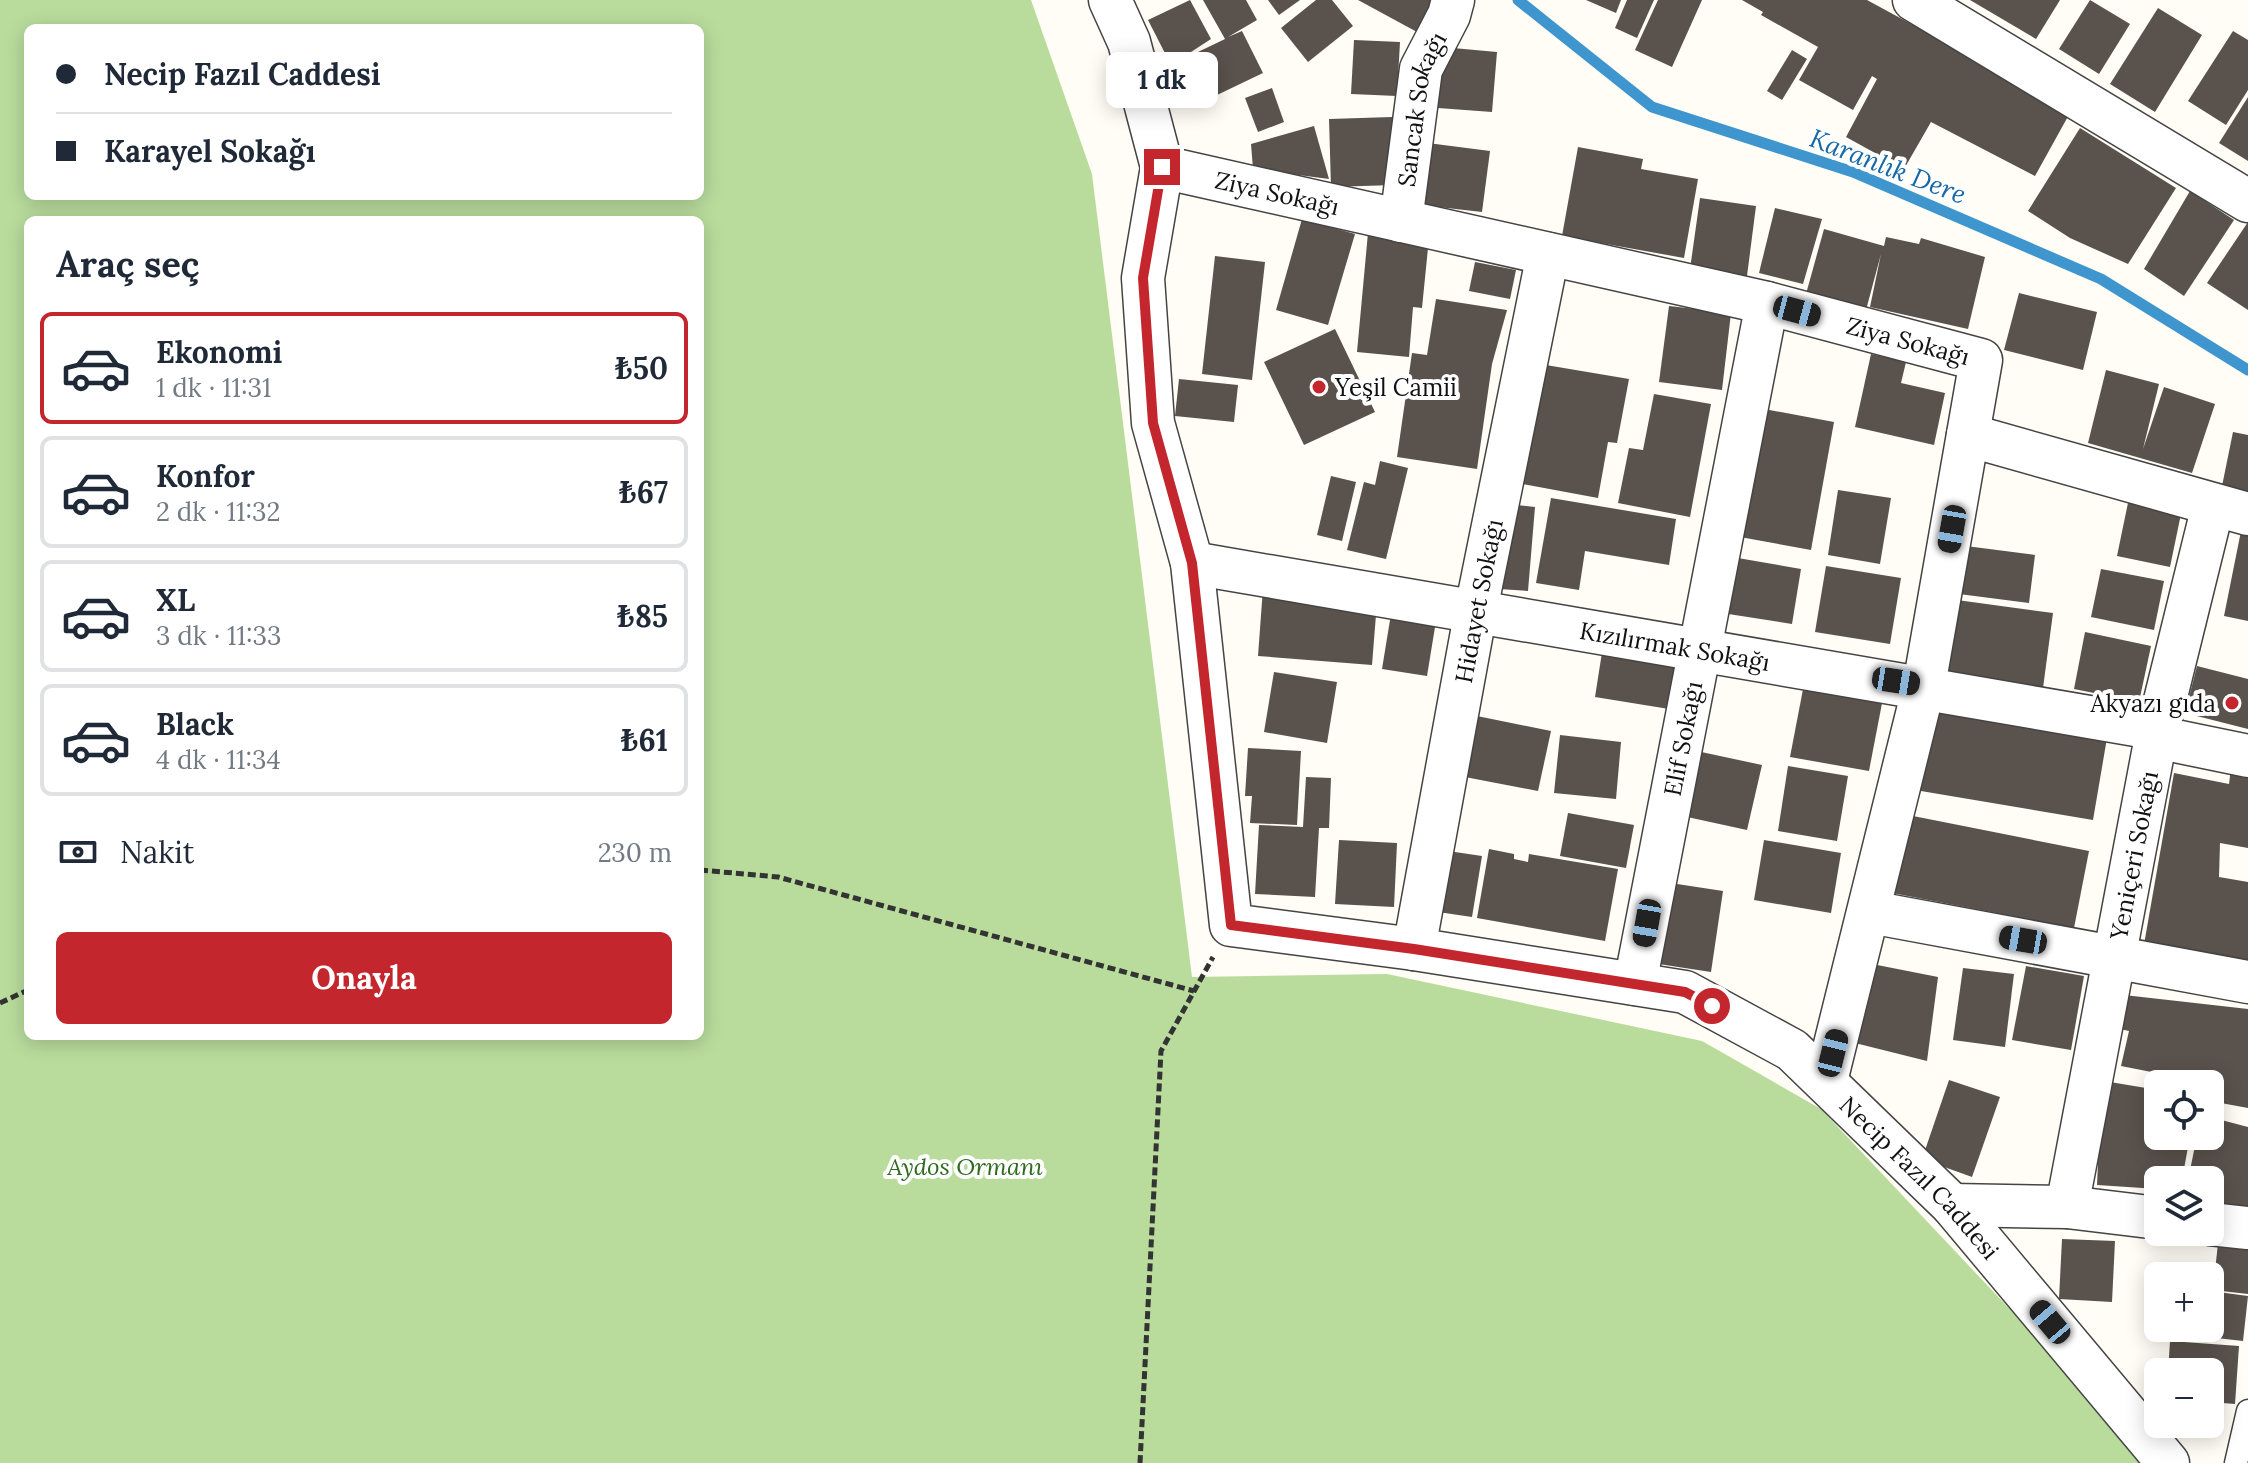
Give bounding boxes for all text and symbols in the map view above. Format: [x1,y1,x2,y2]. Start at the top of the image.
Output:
street label: Sancak Sokağı [1390,26,1453,189]
callout: 1 dk [1106,51,1218,107]
text: Necip Fazıl Caddesi [104,55,381,93]
text: 1 dk [1138,63,1186,96]
water label: Karanlık Dere [1805,121,1971,211]
text: Karayel Sokağı [104,132,315,170]
route end [1144,149,1180,185]
street label: Ziya Sokağı [1212,164,1342,222]
text: Araç seç [56,241,199,287]
car [1771,293,1823,329]
street label: Ziya Sokağı [1843,309,1973,372]
icon: car [60,332,132,404]
text: Ekonomi [156,333,282,371]
text: ₺50 [615,349,668,387]
text: 1 dk · 11:31 [156,371,271,404]
place label: Yeşil Camii [1334,372,1457,403]
marker: Yeşil Camii [1310,378,1328,396]
icon: car [60,456,132,528]
text: Konfor [156,457,255,495]
text: ₺67 [619,473,668,511]
text: 2 dk · 11:32 [156,495,280,528]
car [1936,503,1968,555]
street label: Hidayet Sokağı [1447,516,1510,685]
icon: car [60,580,132,652]
text: XL [156,581,195,619]
text: ₺85 [617,597,668,635]
street label: Kızılırmak Sokağı [1577,614,1772,677]
text: 3 dk · 11:33 [156,619,281,652]
car [1870,665,1922,697]
street label: Elif Sokağı [1656,679,1709,799]
place label: Akyazı gıda [2089,688,2216,719]
marker: Akyazı gıda [2223,694,2241,712]
icon: car [60,704,132,776]
text: Black [156,705,234,743]
text: ₺61 [621,721,668,759]
text: 4 dk · 11:34 [156,743,281,776]
street label: Yeniçeri Sokağı [2102,768,2165,943]
icon: cash [56,830,100,874]
text: Nakit [120,833,194,871]
text: 230 m [598,836,672,869]
car [1631,897,1663,949]
car [1997,924,2049,956]
button: Onayla [56,932,672,1024]
route start [1694,988,1730,1024]
car [1816,1027,1850,1079]
map controls [2144,1070,2224,1438]
button: locate [2144,1070,2224,1150]
street label: Necip Fazıl Caddesi [1833,1089,2006,1266]
park label: Aydos Ormanı [886,1151,1043,1182]
button: layers [2144,1166,2224,1246]
button: + [2144,1262,2224,1342]
car [2025,1296,2075,1348]
button: − [2144,1358,2224,1438]

